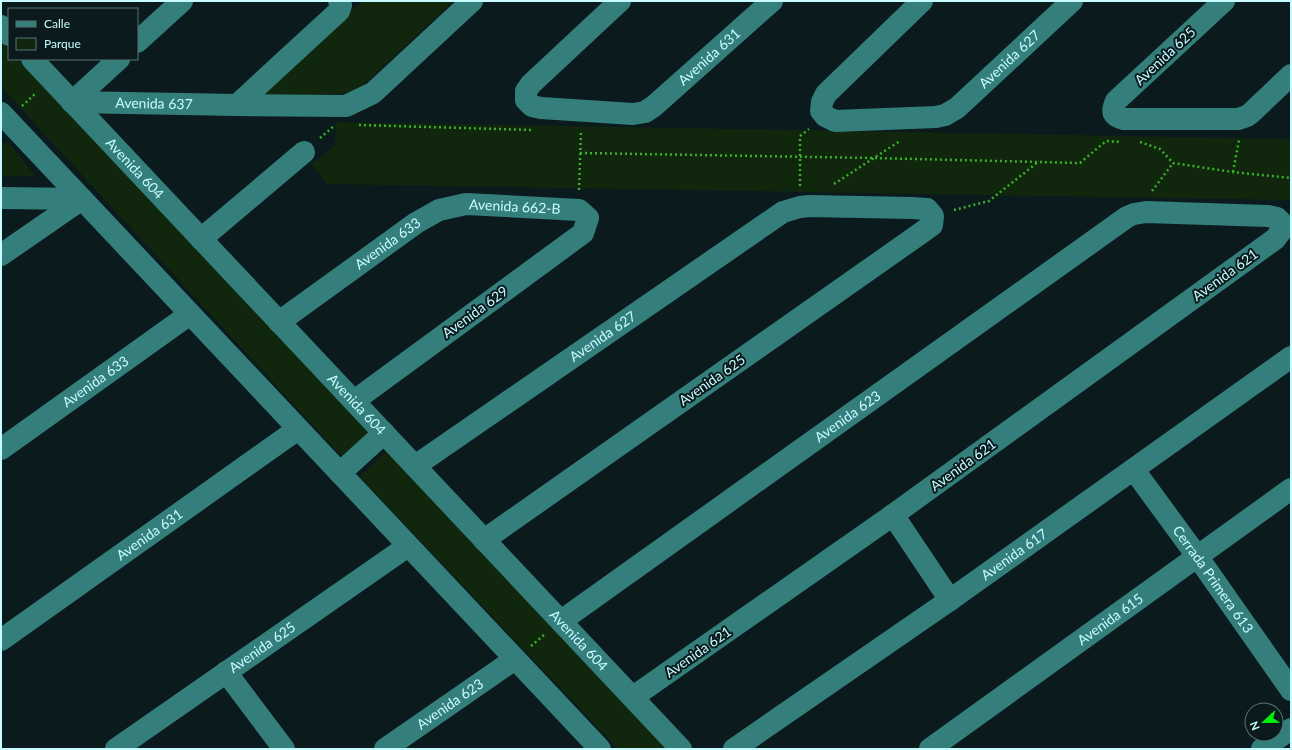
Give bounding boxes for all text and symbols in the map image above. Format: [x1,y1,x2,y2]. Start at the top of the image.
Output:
legend [8,8,138,60]
text: Calle [44,16,70,31]
street label: Avenida 625 [1131,23,1199,88]
street label: Avenida 631 [674,25,743,89]
street label: Avenida 627 [975,26,1043,91]
text: Parque [44,36,81,51]
street label: Avenida 637 [115,94,193,112]
street label: Avenida 604 [102,134,168,202]
street label: Avenida 662-B [469,195,561,217]
street label: Avenida 633 [351,214,424,273]
street label: Avenida 621 [1188,245,1261,304]
street label: Avenida 629 [438,282,511,341]
street label: Avenida 627 [566,307,639,365]
street label: Avenida 625 [675,350,748,409]
street label: Avenida 633 [59,352,132,411]
street label: Avenida 604 [324,370,390,438]
street label: Avenida 623 [811,387,884,445]
street label: Avenida 621 [926,435,999,494]
street label: Avenida 631 [113,505,186,564]
street label: Cerrada Primera 613 [1170,522,1257,636]
street label: Avenida 617 [977,525,1050,583]
street label: Avenida 615 [1074,589,1146,648]
street label: Avenida 604 [546,606,612,674]
street label: Avenida 625 [225,618,298,676]
street label: Avenida 621 [661,622,734,681]
street label: Avenida 623 [413,675,486,733]
north arrow [1244,702,1284,742]
text: N [1247,720,1262,732]

